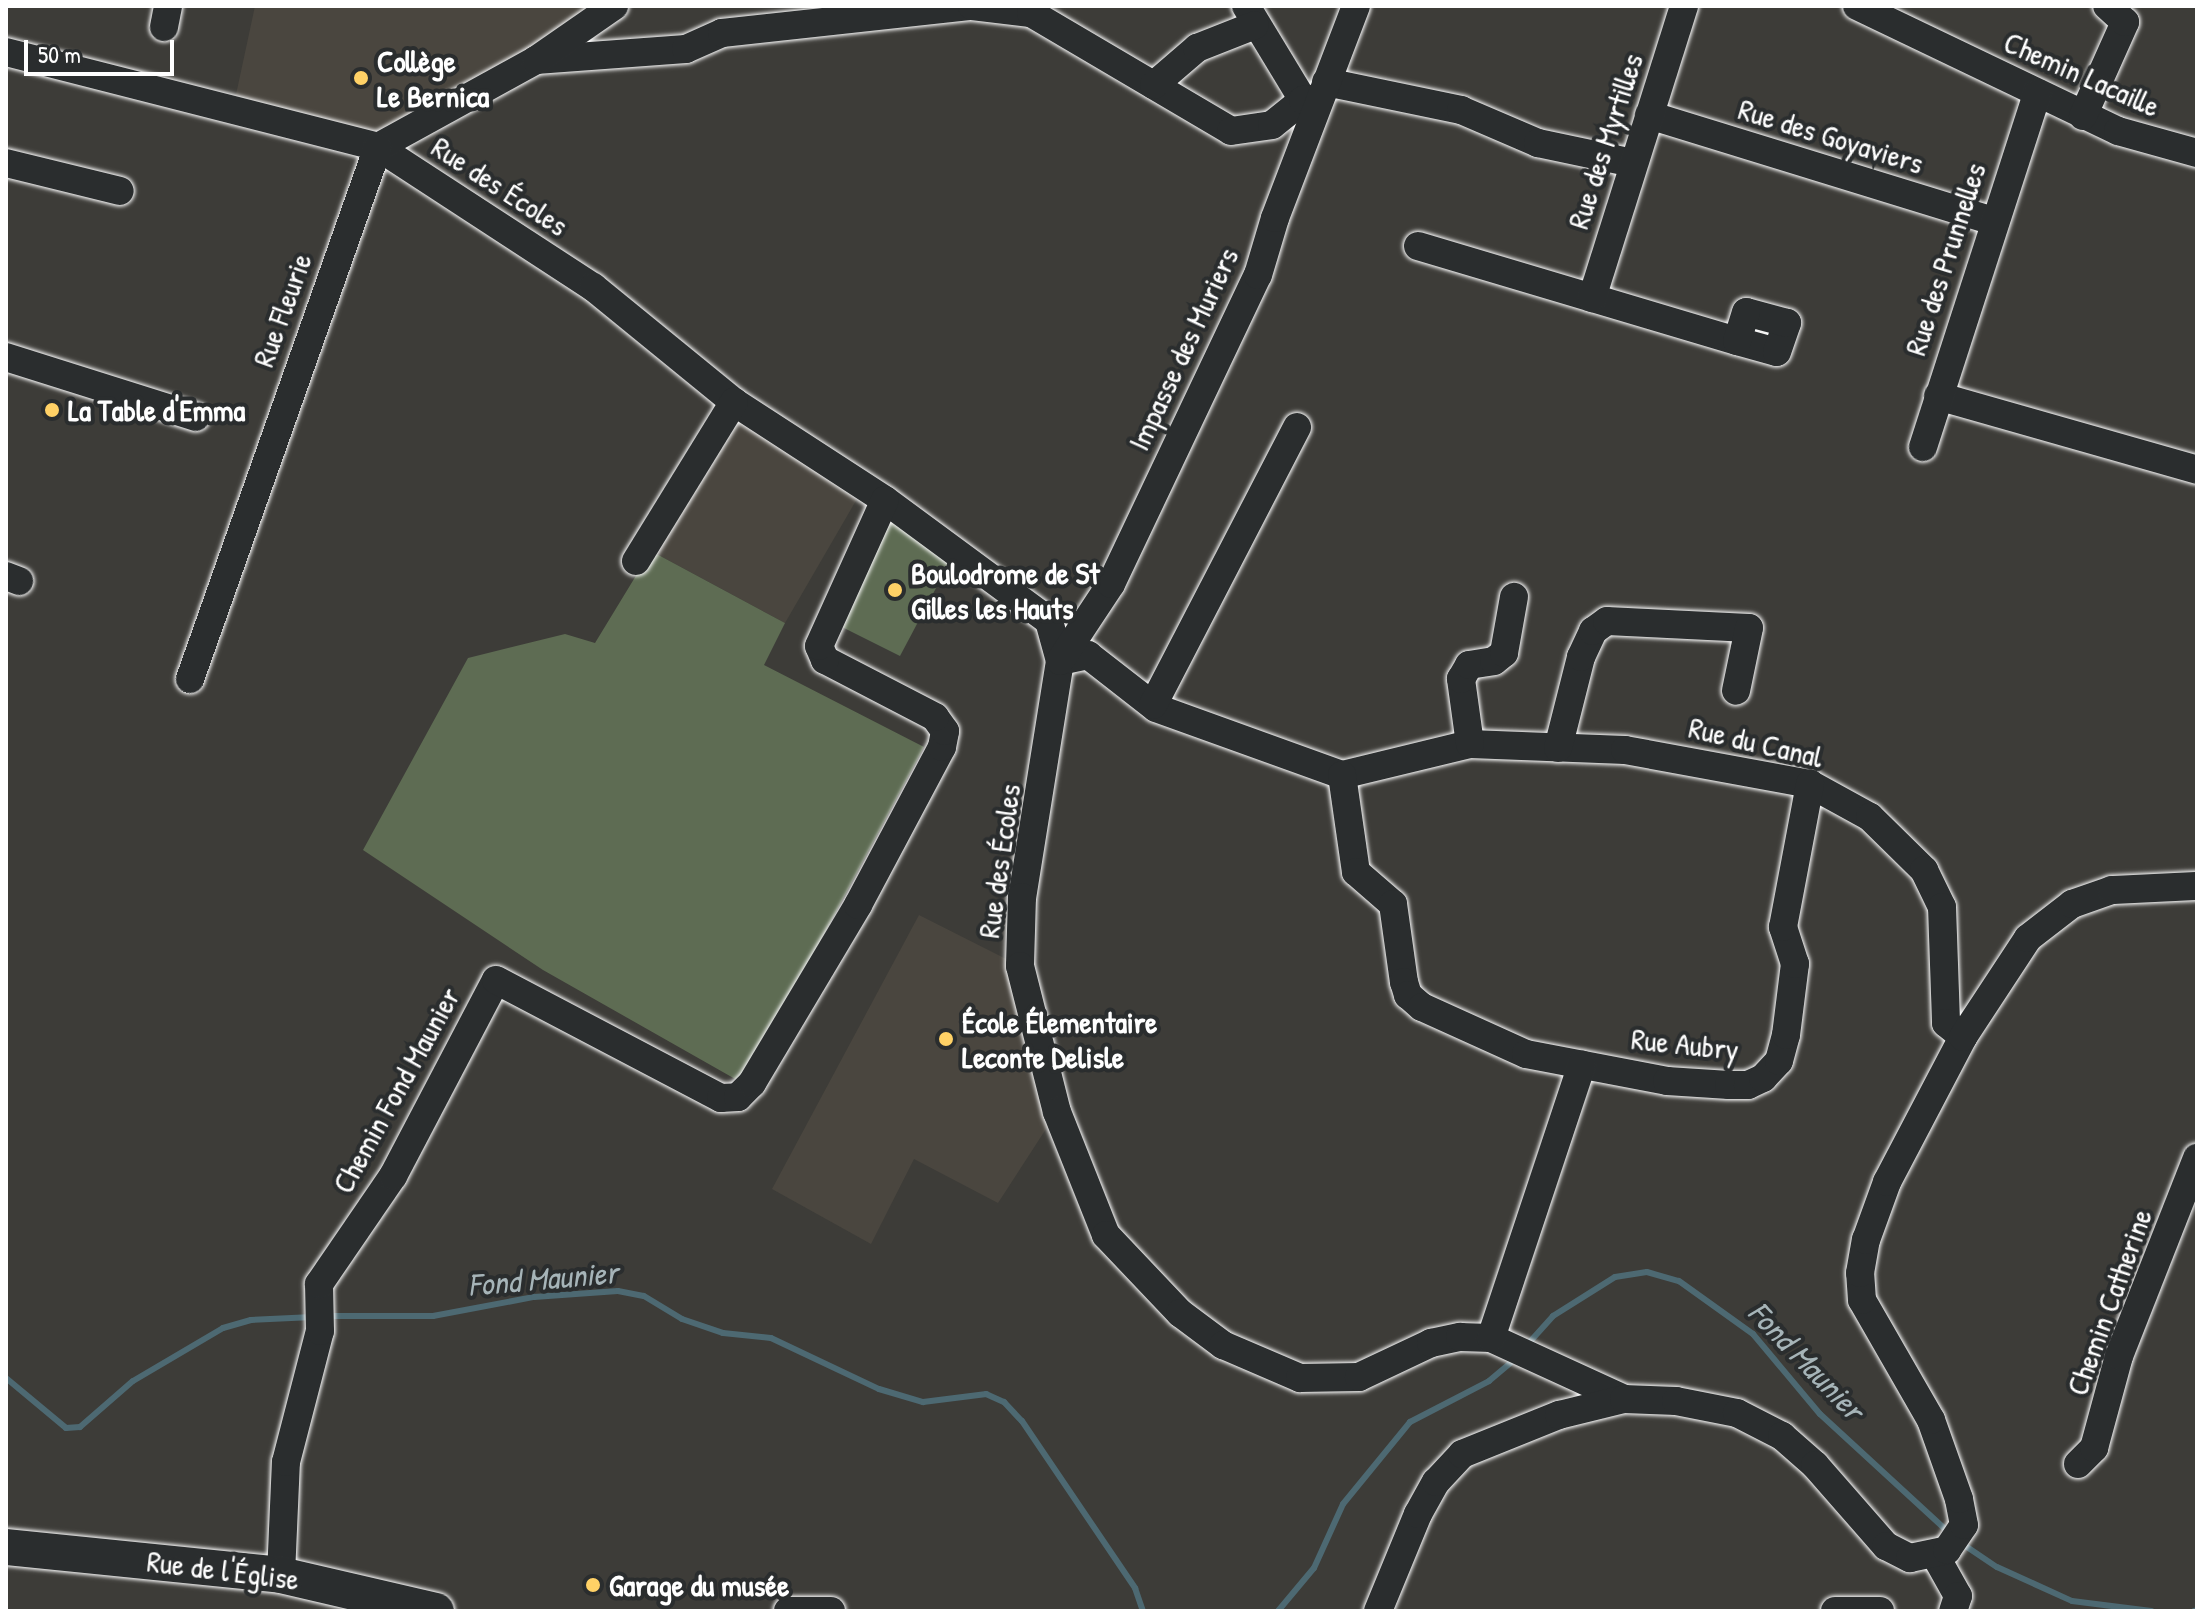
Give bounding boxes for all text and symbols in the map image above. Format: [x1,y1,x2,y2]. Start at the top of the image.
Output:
scale bar [28,24,178,74]
street label: Chemin Lacaille [1999,24,2165,124]
text: 50 m [38,38,81,70]
place label: Collège Le Bernica [377,43,489,114]
street label: Rue des Myrtilles [1560,49,1650,233]
marker: Collège Le Bernica [352,69,370,87]
street label: Rue des Goyaviers [1734,91,1928,181]
street label: Rue des Écoles [425,129,575,243]
street label: Rue des Prunnelles [1897,158,1993,360]
street label: Impasse des Muriers [1120,242,1246,456]
street label: Rue Fleurie [245,248,319,372]
place label: La Table d'Emma [68,392,245,428]
marker: La Table d'Emma [43,401,61,419]
place label: Boulodrome de St Gilles les Hauts [911,555,1100,626]
marker: Boulodrome de St Gilles les Hauts [886,581,904,599]
street label: Rue du Canal [1685,709,1827,775]
street label: Rue des Écoles [970,782,1028,940]
street label: Chemin Fond Maunier [325,981,467,1199]
place label: École Élementaire Leconte Delisle [962,1004,1157,1074]
street label: Rue Aubry [1630,1020,1740,1068]
marker: École Élementaire Leconte Delisle [937,1030,955,1048]
street label: Chemin Catherine [2059,1204,2159,1400]
water label: Fond Maunier [466,1253,620,1305]
water label: Fond Maunier [1740,1294,1872,1428]
street label: Rue de l'Église [145,1543,301,1597]
place label: Garage du musée [609,1567,789,1603]
marker: Garage du musée [584,1576,602,1594]

